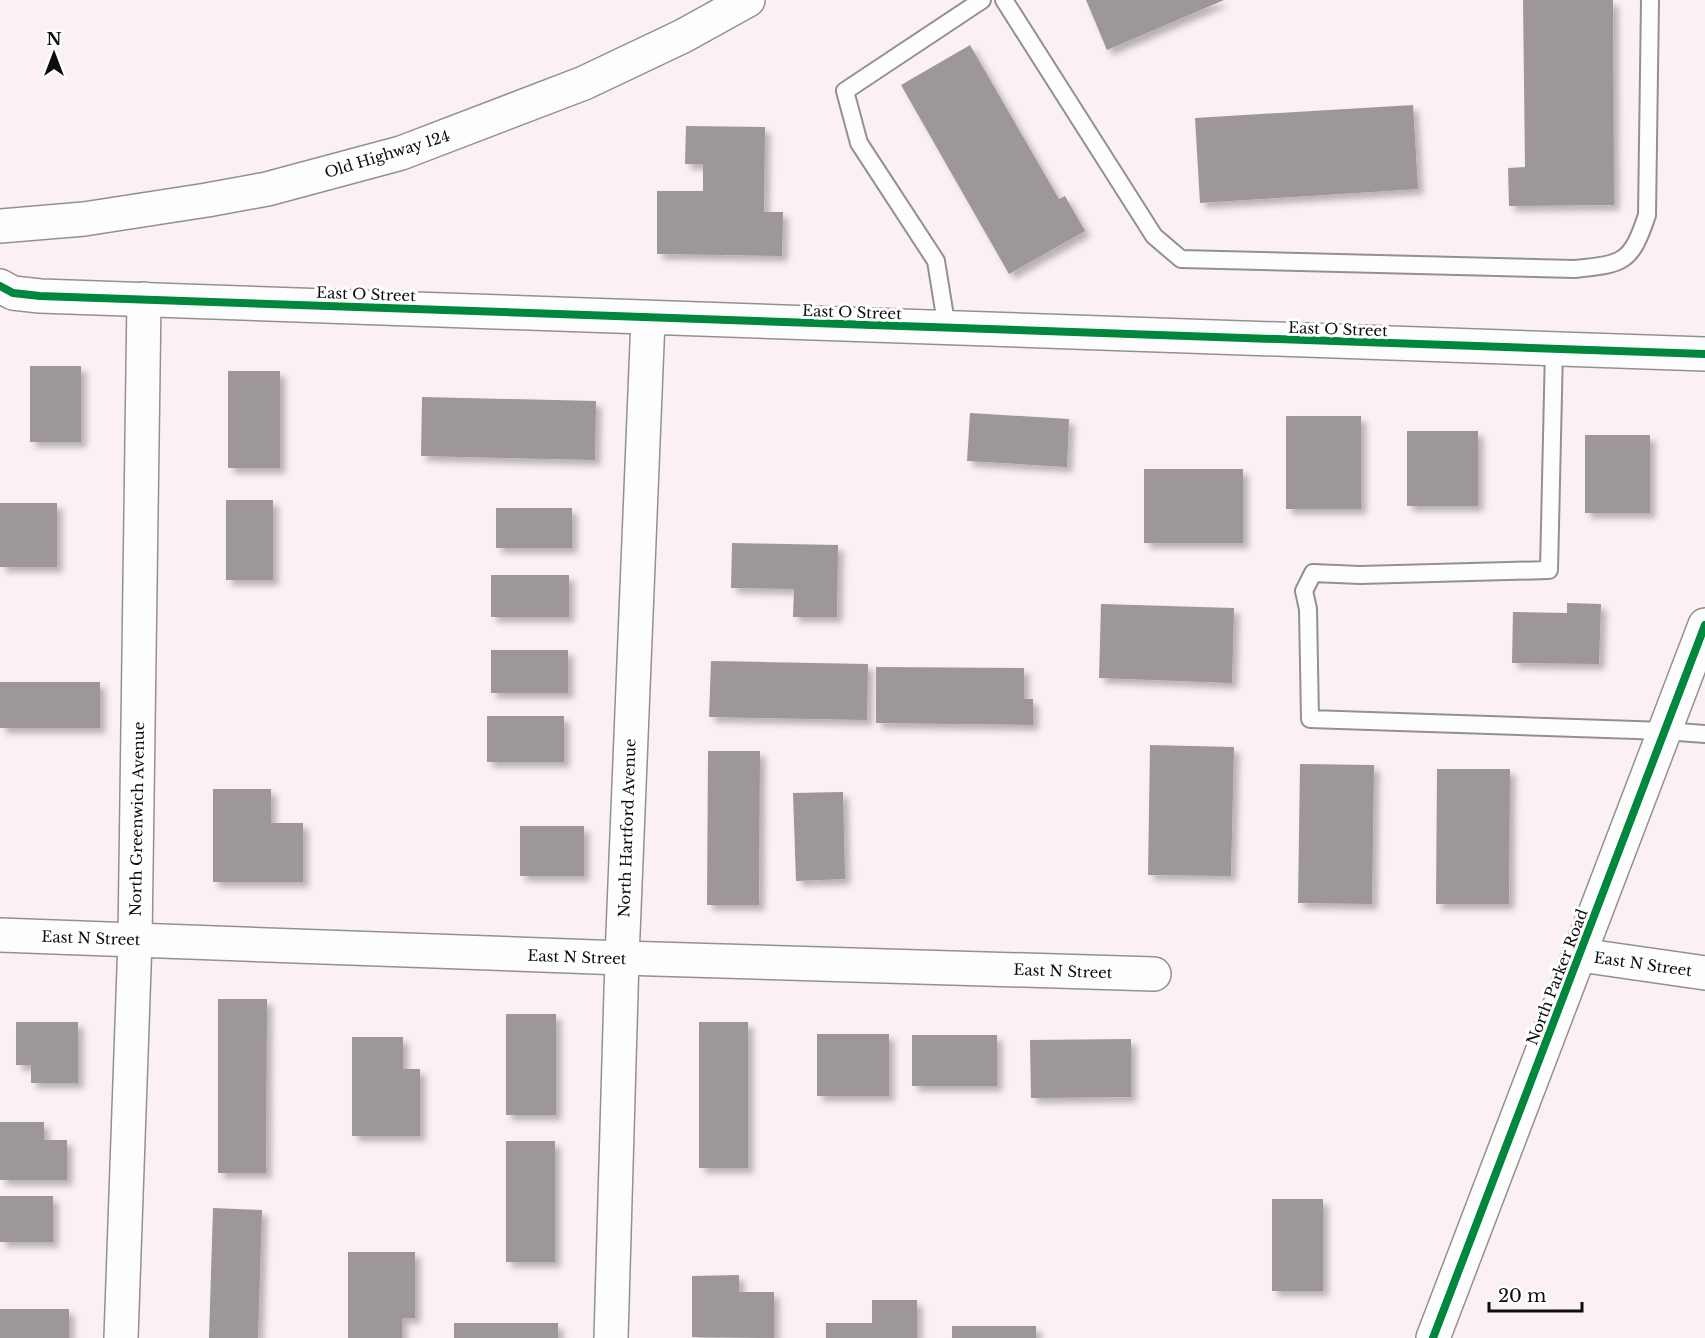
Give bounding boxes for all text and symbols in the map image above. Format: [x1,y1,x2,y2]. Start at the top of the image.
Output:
north arrow [24,24,84,84]
text: N [46,29,62,49]
street label: Old Highway 124 [322,126,452,182]
street label: East O Street [316,283,416,305]
street label: East O Street [802,301,902,323]
street label: East O Street [1288,318,1388,340]
street label: North Greenwich Avenue [126,722,148,916]
street label: North Hartford Avenue [614,738,640,918]
street label: North Parker Road [1522,906,1592,1048]
street label: East N Street [41,927,141,949]
street label: East N Street [527,946,627,968]
street label: East N Street [1593,948,1694,980]
street label: East N Street [1013,960,1113,982]
scale bar [1489,1275,1582,1313]
text: 20 m [1498,1285,1546,1307]

